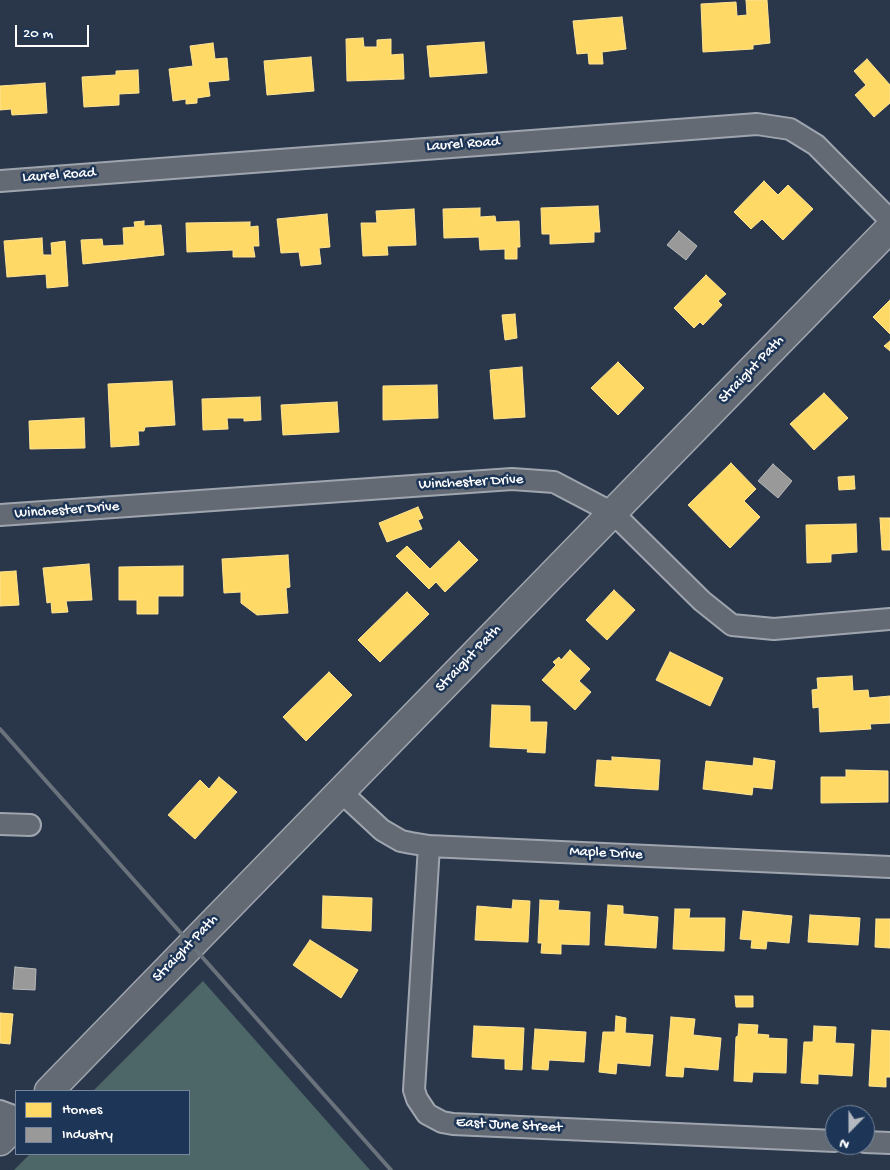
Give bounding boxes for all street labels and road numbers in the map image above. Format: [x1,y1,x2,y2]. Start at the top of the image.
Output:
street label: Laurel Road [426,133,500,157]
street label: Laurel Road [22,164,96,188]
street label: Straight Path [715,332,789,408]
street label: Winchester Drive [418,471,524,495]
street label: Winchester Drive [14,498,120,524]
street label: Straight Path [432,621,506,697]
street label: Maple Drive [569,843,643,865]
street label: Straight Path [149,911,223,987]
street label: East June Street [455,1114,563,1138]

